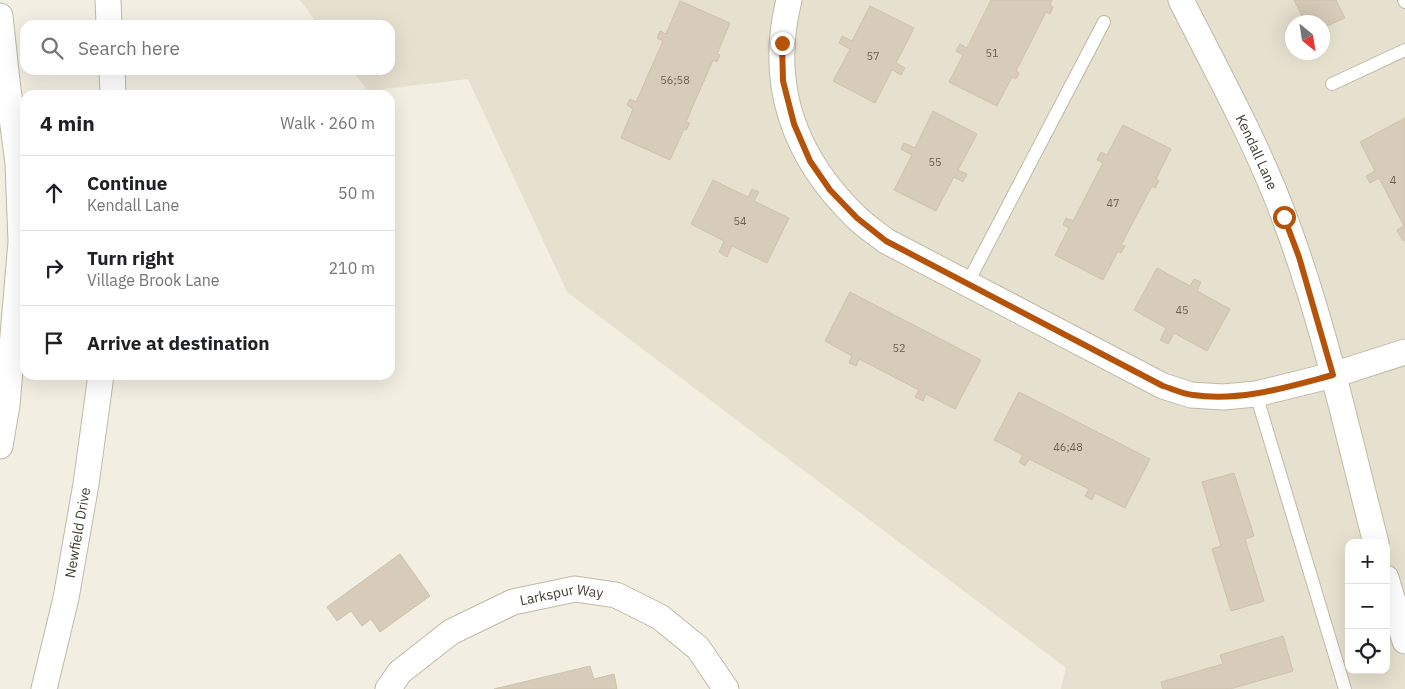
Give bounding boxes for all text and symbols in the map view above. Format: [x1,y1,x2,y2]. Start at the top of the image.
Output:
north arrow [1285,15,1330,60]
search box [20,20,395,75]
route end [771,32,794,55]
icon: search [38,34,66,62]
text: Search here [78,36,180,60]
house number: 51 [985,46,999,60]
house number: 57 [866,49,880,63]
house number: 56;58 [660,73,690,87]
text: 4 min [40,109,95,137]
street label: Kendall Lane [1232,112,1282,193]
text: Walk · 260 m [280,113,375,133]
house number: 55 [928,155,942,169]
text: Continue [87,171,167,195]
house number: 4 [1390,173,1397,187]
icon: ahead [40,179,68,207]
text: 50 m [338,183,375,203]
text: Kendall Lane [87,195,179,215]
house number: 47 [1106,196,1120,210]
route start [1273,206,1296,229]
house number: 54 [733,214,747,228]
text: Turn right [87,246,174,270]
icon: right [40,254,68,282]
text: 210 m [328,258,375,278]
text: Village Brook Lane [87,270,220,290]
house number: 45 [1175,303,1189,317]
icon: arrive [40,329,68,357]
text: Arrive at destination [87,331,270,355]
house number: 52 [892,341,906,355]
house number: 46;48 [1053,440,1083,454]
street label: Newfield Drive [61,486,94,579]
map controls [1345,539,1390,674]
button: + [1345,539,1390,584]
street label: Larkspur Way [518,580,605,609]
button: − [1345,584,1390,629]
button: locate [1345,629,1390,674]

